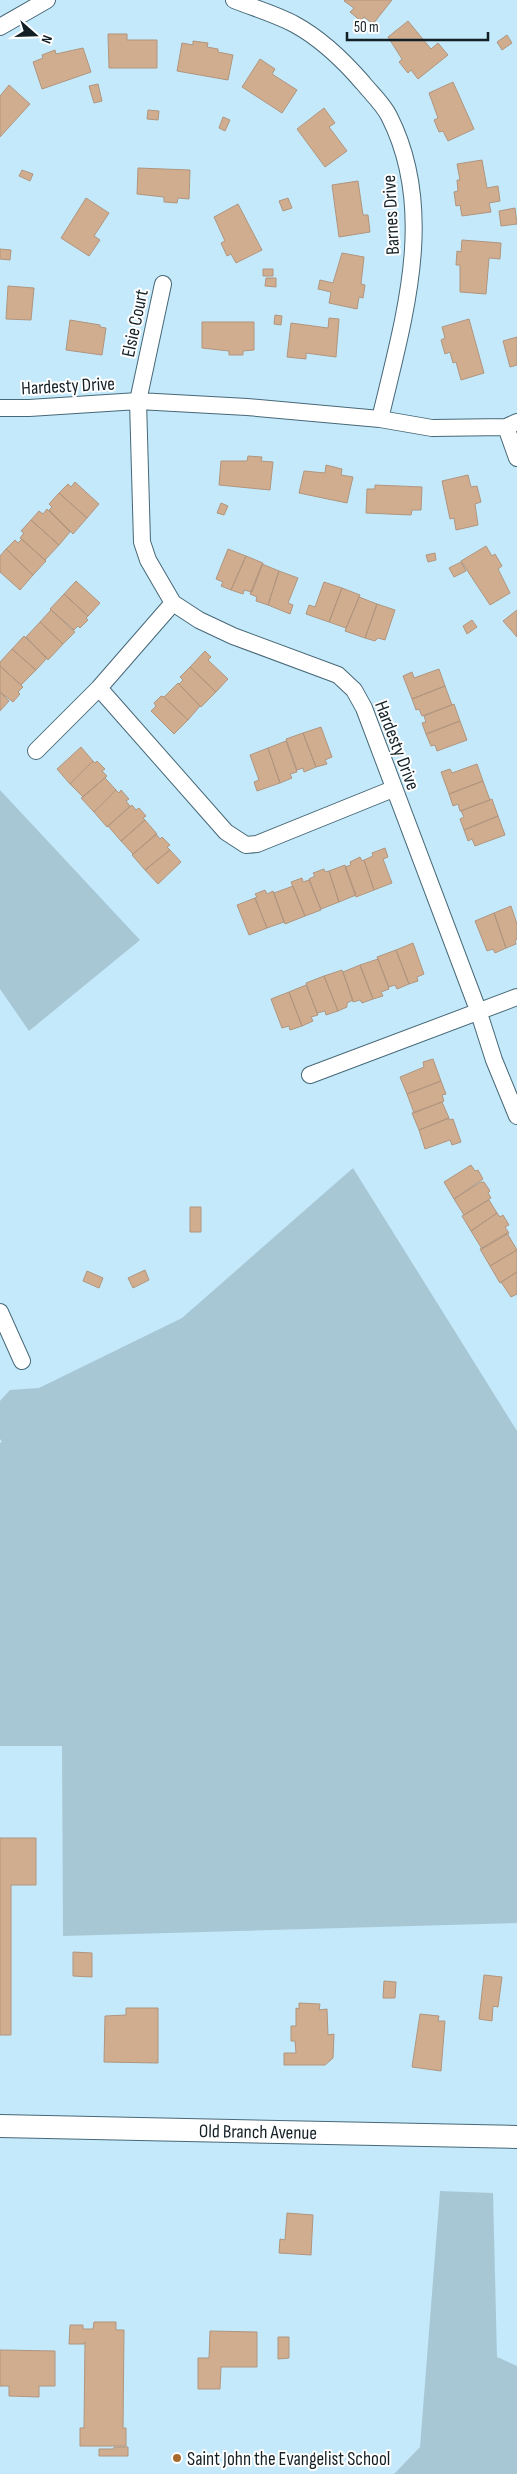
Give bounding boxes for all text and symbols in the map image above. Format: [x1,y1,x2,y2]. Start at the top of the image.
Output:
north arrow [10,10,60,60]
scale bar [347,10,488,42]
text: 50 m [354,18,379,37]
text: N [37,33,56,46]
street label: Barnes Drive [378,174,405,256]
street label: Elsie Court [117,287,154,359]
street label: Hardesty Drive [21,373,116,400]
street label: Hardesty Drive [369,698,424,793]
street label: Old Branch Avenue [199,2120,317,2145]
place label: Saint John the Evangelist School [187,2448,390,2471]
marker: Saint John the Evangelist School [171,2452,183,2464]

